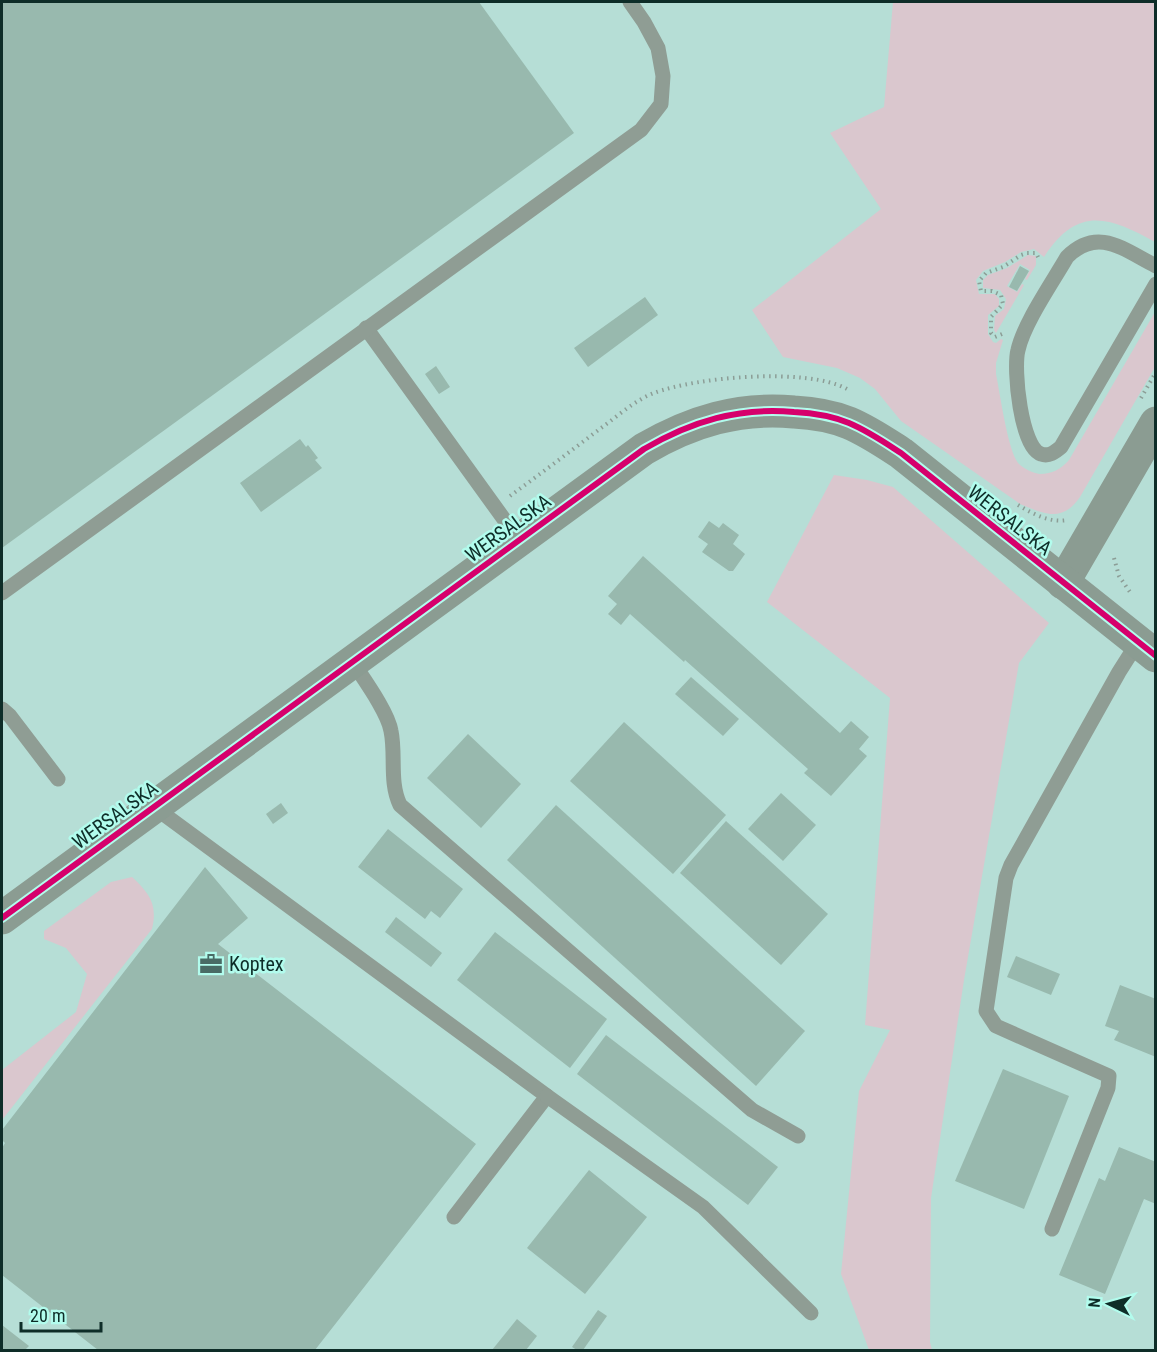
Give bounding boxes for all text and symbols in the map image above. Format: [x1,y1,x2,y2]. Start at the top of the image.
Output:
street label: WERSALSKA [963,480,1057,561]
street label: WERSALSKA [460,489,556,567]
street label: WERSALSKA [67,776,163,854]
office icon: Koptex [198,951,224,977]
place label: Koptex [229,952,284,976]
north arrow [1079,1274,1139,1334]
scale bar [21,1295,100,1333]
text: N [1085,1297,1104,1308]
text: 20 m [30,1305,65,1326]

